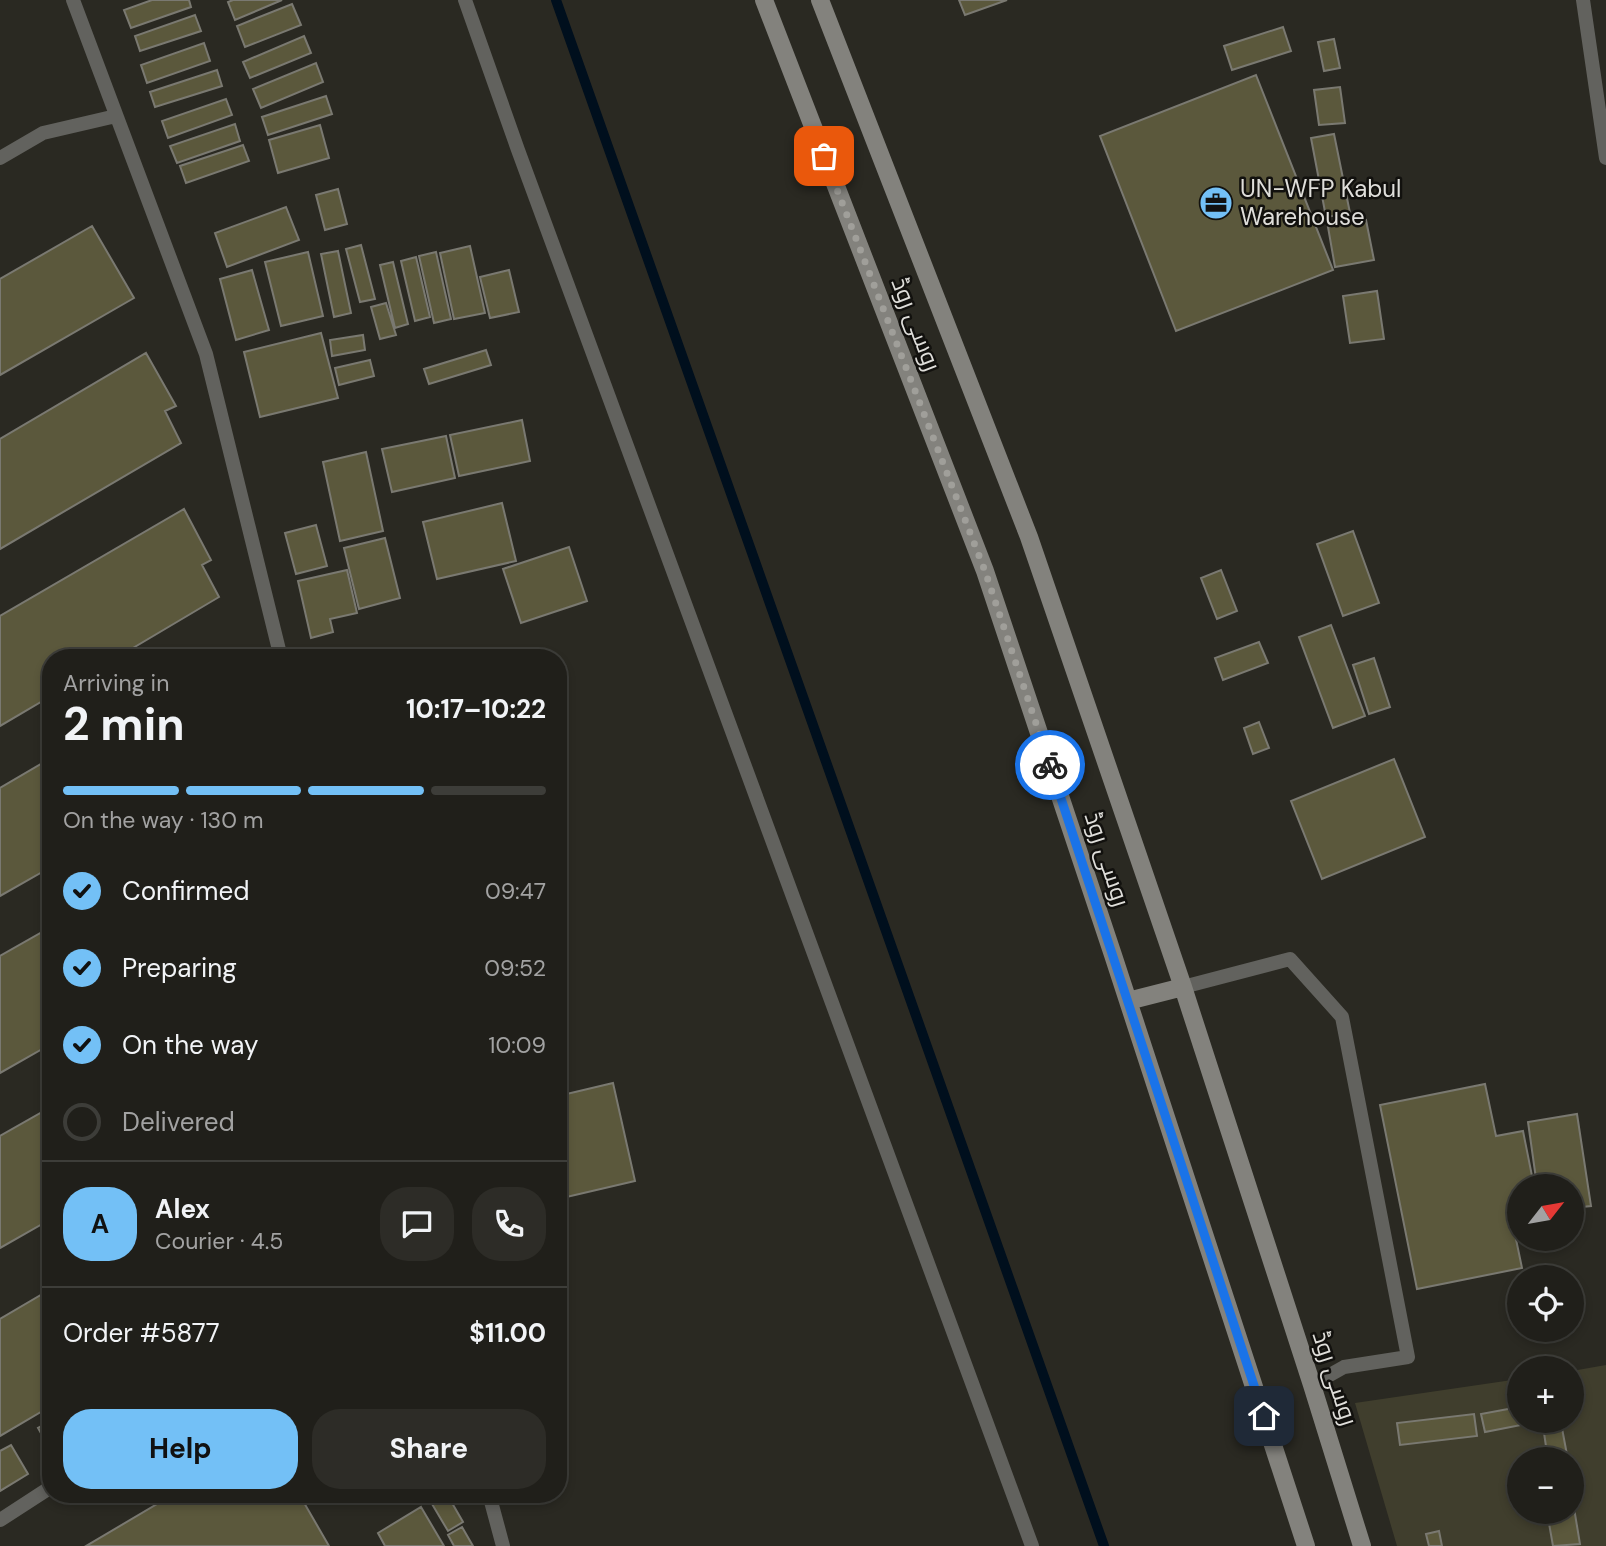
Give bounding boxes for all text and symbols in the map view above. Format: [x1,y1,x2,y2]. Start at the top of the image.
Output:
pin [794,126,854,186]
icon: bag [805,137,843,175]
place label: UN-WFP Kabul Warehouse [1240,173,1401,232]
office icon: UN-WFP Kabul Warehouse [1197,184,1235,222]
street label: روسی روڈ [884,273,948,375]
text: Arriving in [63,668,169,698]
text: 10:17–10:22 [406,692,546,726]
text: 2 min [63,694,185,754]
courier [1015,730,1085,800]
icon: bike [1031,746,1069,784]
text: On the way · 130 m [63,805,264,835]
street label: روسی روڈ [1078,808,1137,910]
icon: check [63,872,101,910]
text: Confirmed [122,874,249,908]
text: 09:47 [485,876,546,906]
icon: check [63,949,101,987]
text: Preparing [122,951,237,985]
text: 09:52 [484,953,546,983]
icon: check [63,1026,101,1064]
text: On the way [122,1028,258,1062]
text: 10:09 [488,1030,546,1060]
text: Delivered [122,1105,235,1139]
north arrow [1507,1174,1584,1251]
map controls [1507,1174,1584,1524]
button: chat [380,1187,454,1261]
button: phone [472,1187,546,1261]
text: Alex [155,1192,210,1226]
text: A [91,1207,109,1241]
text: Courier · 4.5 [155,1226,283,1256]
button: locate [1507,1265,1584,1342]
text: Order #5877 [63,1316,220,1350]
text: $11.00 [469,1316,546,1350]
street label: روسی روڈ [1306,1327,1365,1429]
button: + [1507,1356,1584,1433]
pin [1234,1386,1294,1446]
icon: home [1245,1397,1283,1435]
button: Help [63,1409,298,1489]
button: Share [312,1409,546,1489]
button: − [1507,1447,1584,1524]

